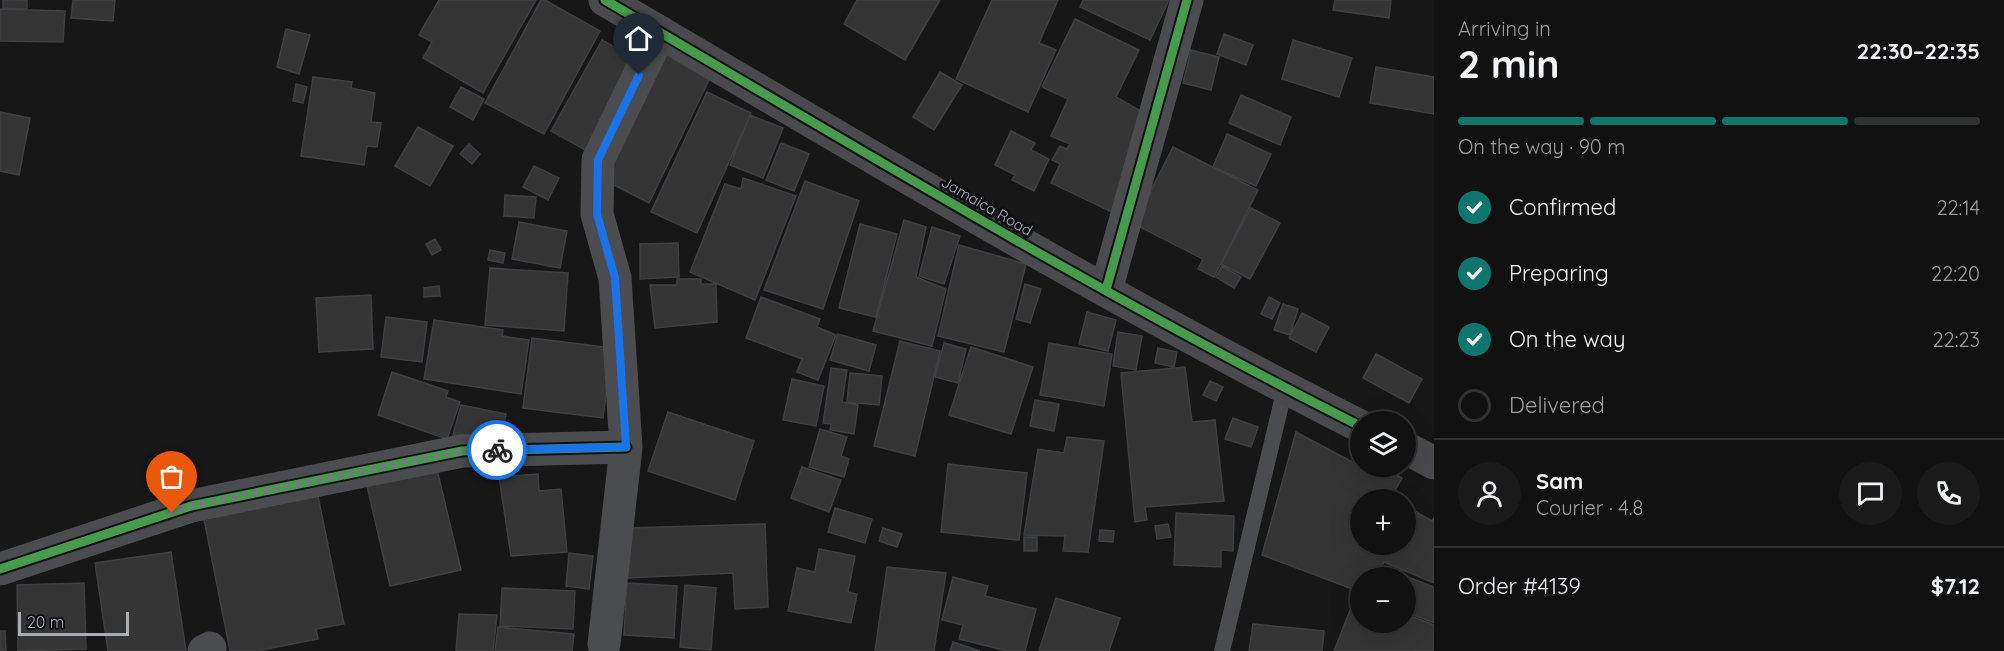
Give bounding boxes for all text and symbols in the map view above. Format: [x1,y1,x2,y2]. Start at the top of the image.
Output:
pin [613,13,664,75]
text: Arriving in [1458,16,1551,41]
icon: home [622,22,655,55]
text: 22:30–22:35 [1857,37,1980,65]
text: 2 min [1458,39,1560,88]
text: On the way · 90 m [1458,134,1625,159]
street label: Jamaica Road [938,172,1036,240]
icon: check [1458,191,1491,224]
text: Confirmed [1509,193,1616,221]
text: 22:14 [1936,195,1980,220]
icon: check [1458,257,1491,290]
text: Preparing [1509,259,1609,287]
text: 22:20 [1931,261,1980,286]
icon: check [1458,323,1491,356]
text: On the way [1509,325,1625,353]
text: 22:23 [1933,327,1980,352]
text: Delivered [1509,391,1605,419]
map controls [1350,411,1416,633]
button: layers [1350,411,1416,477]
courier [467,420,527,480]
icon: bike [481,434,514,467]
pin [146,451,197,513]
icon: bag [155,460,188,493]
button: person [1458,462,1521,525]
button: chat [1839,462,1902,525]
button: phone [1917,462,1980,525]
text: Sam [1536,467,1583,495]
button: + [1350,489,1416,555]
text: Courier · 4.8 [1536,495,1643,520]
button: − [1350,567,1416,633]
text: Order #4139 [1458,572,1581,600]
text: $7.12 [1931,572,1980,600]
scale bar [18,609,129,636]
text: 20 m [27,612,64,632]

